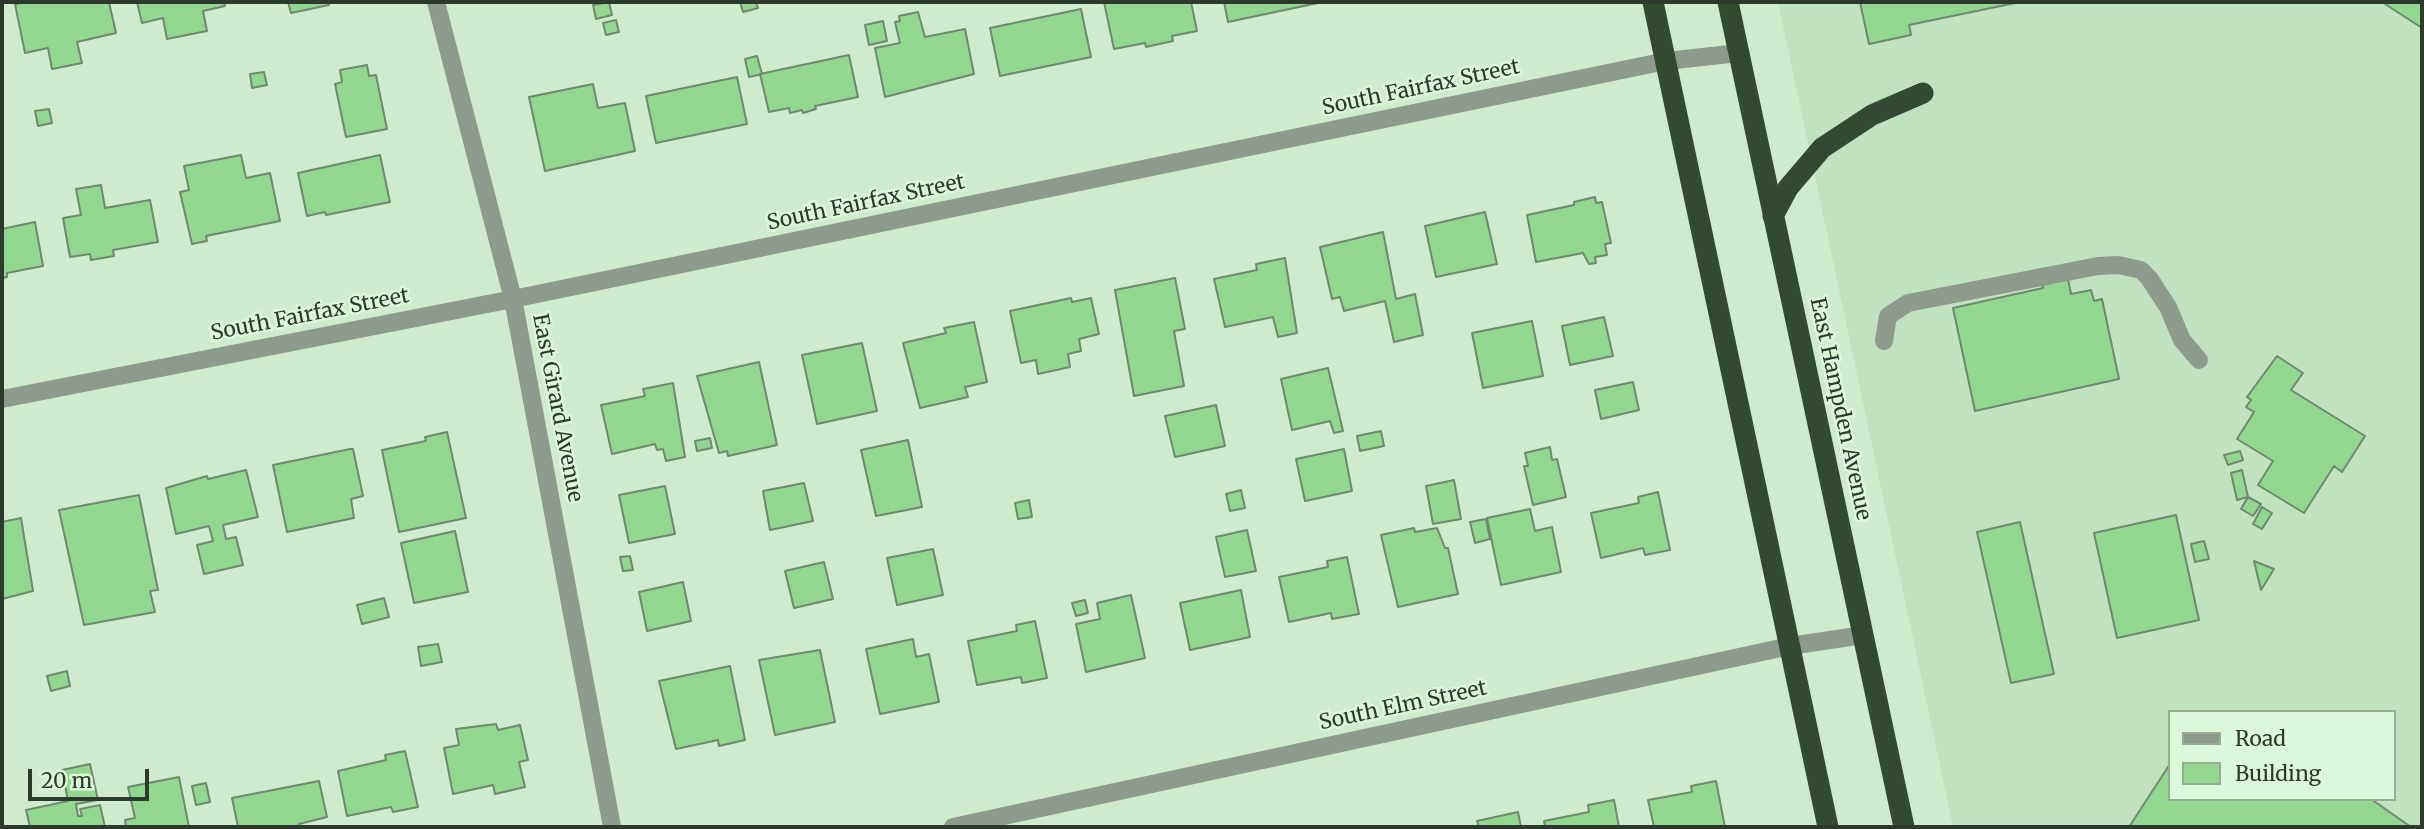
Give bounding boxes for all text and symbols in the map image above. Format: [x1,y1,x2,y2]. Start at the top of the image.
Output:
street label: South Fairfax Street [1320,55,1522,121]
street label: South Fairfax Street [765,170,967,236]
street label: South Fairfax Street [209,283,411,347]
street label: East Hampden Avenue [1804,295,1876,523]
street label: East Girard Avenue [526,312,588,504]
street label: South Elm Street [1317,676,1489,736]
legend [2168,710,2396,801]
text: Road [2235,725,2286,752]
scale bar [32,756,152,800]
text: Building [2235,760,2321,787]
text: 20 m [41,767,92,794]

